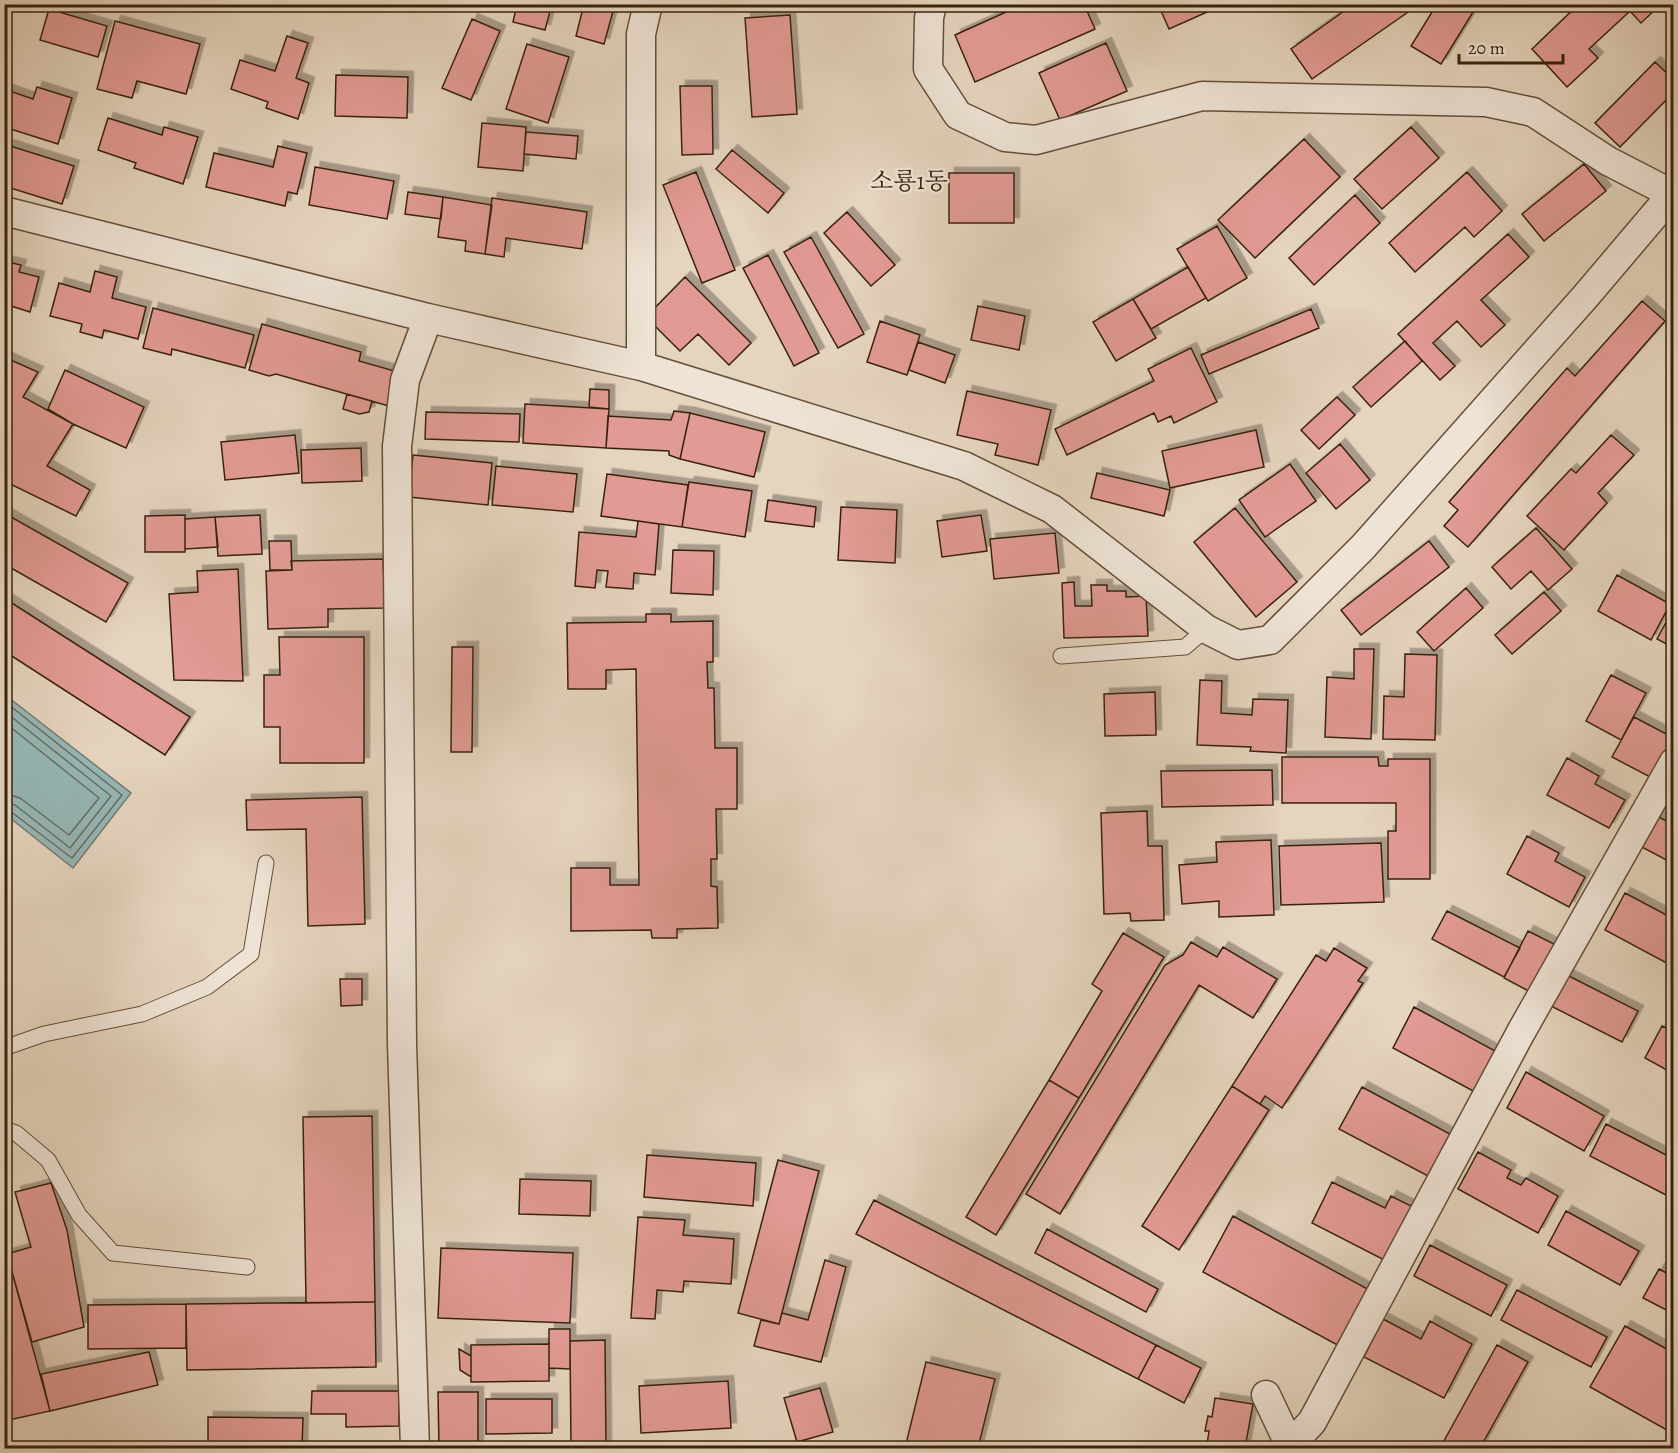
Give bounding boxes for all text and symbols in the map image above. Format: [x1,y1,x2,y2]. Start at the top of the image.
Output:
scale bar [1459,27,1562,65]
text: 20 m [1468,36,1505,60]
district label: 소룡1동 [870,165,948,197]

